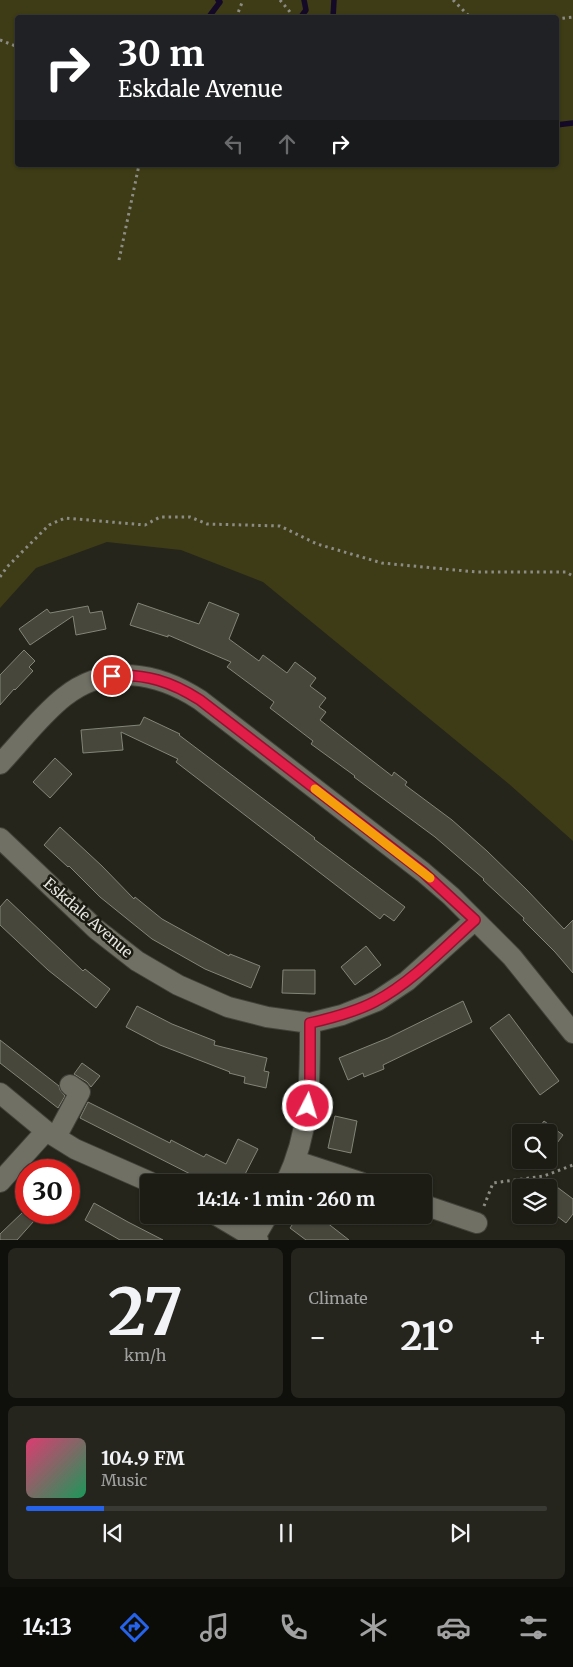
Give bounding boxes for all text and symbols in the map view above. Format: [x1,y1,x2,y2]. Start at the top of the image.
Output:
text: 30 m [118,32,204,76]
icon: right [35,35,100,100]
text: Eskdale Avenue [118,75,282,103]
icon: left [220,130,248,158]
icon: ahead [273,130,301,158]
icon: right [326,130,354,158]
pin [91,655,133,697]
icon: arrive [98,662,126,690]
street label: Eskdale Avenue [40,874,137,962]
position arrow [281,1079,333,1131]
map controls [512,1124,557,1224]
button: search [512,1124,557,1169]
speed limit sign: 30 [15,1159,80,1224]
button: layers [512,1179,557,1224]
text: 14:14 · 1 min · 260 m [197,1187,375,1211]
text: 27 [108,1271,183,1353]
text: Climate [309,1288,368,1308]
text: 21° [400,1313,455,1360]
text: − [309,1319,327,1355]
text: + [528,1319,547,1355]
text: km/h [124,1345,166,1365]
text: 104.9 FM [101,1446,185,1470]
text: Music [101,1470,147,1490]
icon: previous [99,1519,127,1547]
icon: pause [272,1519,300,1547]
icon: next [446,1519,474,1547]
icon: directions [117,1610,152,1645]
icon: music [197,1610,232,1645]
icon: phone [276,1610,311,1645]
icon: climate [356,1610,391,1645]
icon: car [436,1610,471,1645]
icon: filters [516,1610,551,1645]
text: 14:13 [22,1613,72,1641]

